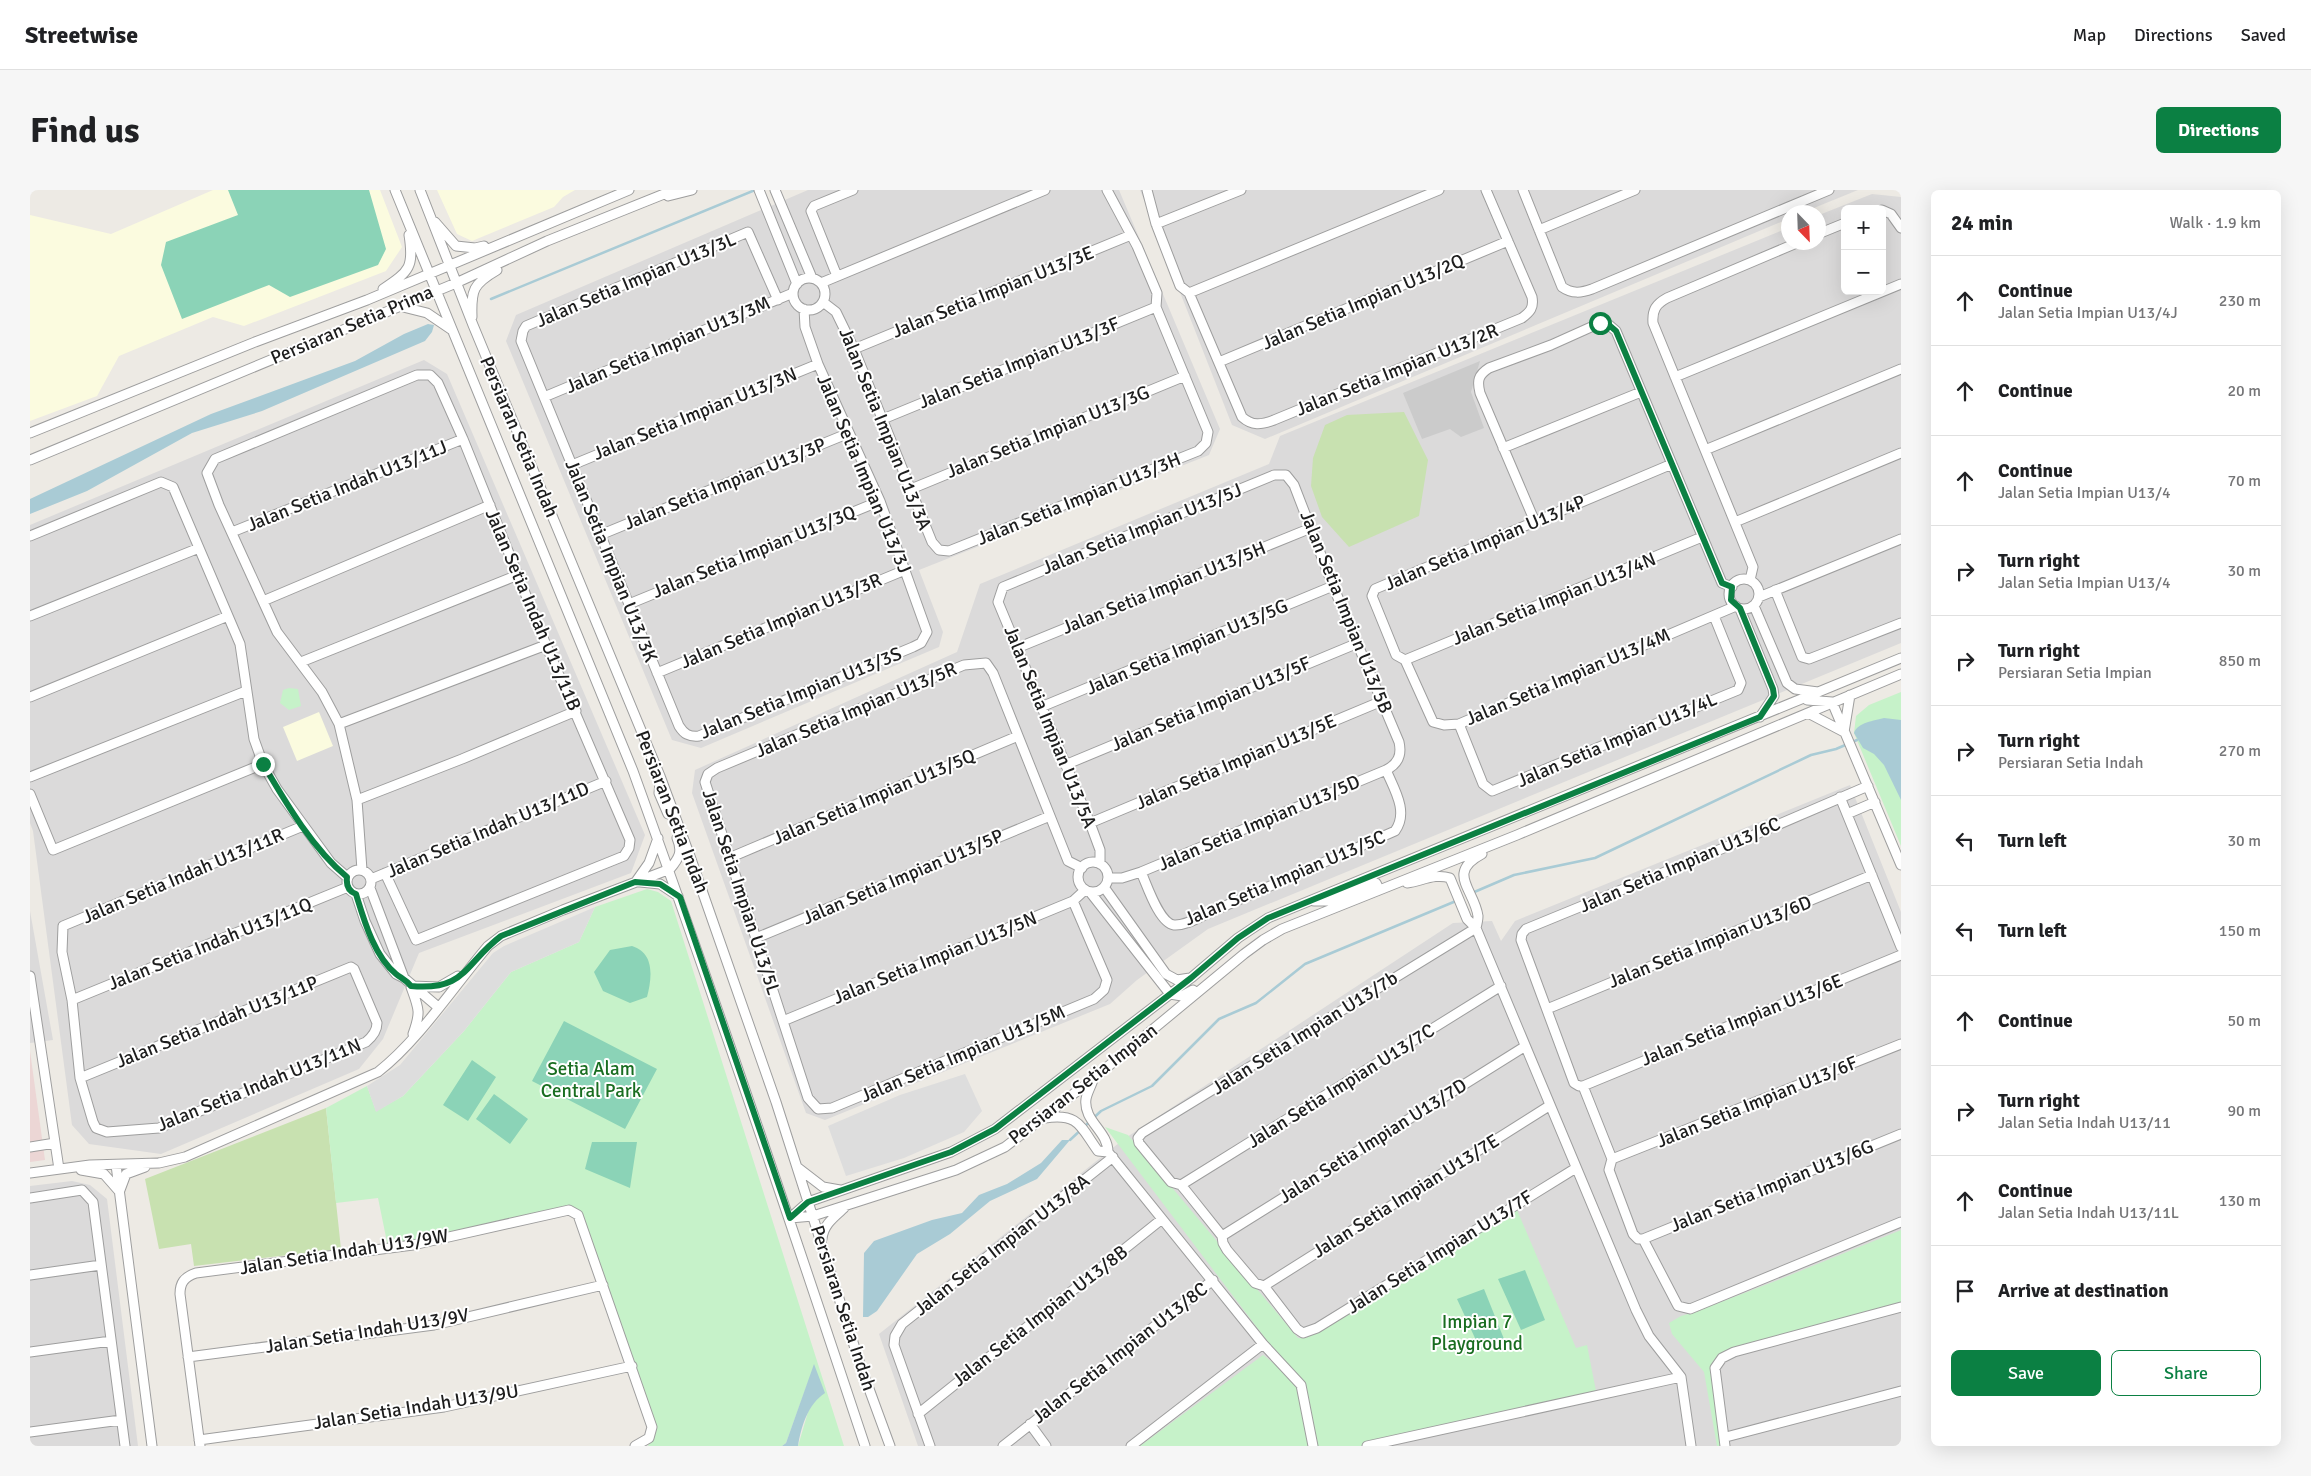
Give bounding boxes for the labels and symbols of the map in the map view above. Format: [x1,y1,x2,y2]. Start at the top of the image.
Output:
north arrow [1781,205,1826,250]
street label: Jalan Setia Impian U13/3L [533,227,740,333]
street label: Jalan Setia Impian U13/3E [889,240,1097,344]
street label: Jalan Setia Impian U13/2Q [1258,249,1468,355]
street label: Persiaran Setia Prima [267,280,437,370]
street label: Jalan Setia Impian U13/3M [562,291,774,399]
street label: Jalan Setia Impian U13/3F [915,312,1123,414]
route start [1589,312,1612,335]
street label: Jalan Setia Impian U13/2R [1292,318,1502,422]
street label: Jalan Setia Impian U13/3A [833,324,937,534]
street label: Persiaran Setia Indah [474,353,564,521]
street label: Jalan Setia Impian U13/3N [590,362,800,466]
street label: Jalan Setia Impian U13/3J [811,371,917,577]
street label: Jalan Setia Impian U13/3G [943,380,1153,484]
street label: Jalan Setia Impian U13/3P [621,432,830,536]
street label: Jalan Setia Indah U13/11J [243,435,451,537]
street label: Jalan Setia Impian U13/3H [974,447,1184,551]
street label: Jalan Setia Impian U13/3K [559,456,663,666]
street label: Jalan Setia Impian U13/5J [1039,478,1245,580]
street label: Jalan Setia Impian U13/4P [1381,490,1589,596]
street label: Jalan Setia Impian U13/3Q [649,500,859,604]
street label: Jalan Setia Indah U13/11B [480,506,586,714]
street label: Jalan Setia Impian U13/5B [1294,507,1398,717]
street label: Jalan Setia Impian U13/5H [1059,536,1269,640]
street label: Jalan Setia Impian U13/4N [1449,547,1659,651]
street label: Jalan Setia Impian U13/3R [677,568,885,674]
street label: Jalan Setia Impian U13/5G [1082,594,1292,700]
street label: Jalan Setia Impian U13/5A [998,622,1102,832]
street label: Jalan Setia Impian U13/4M [1462,623,1674,731]
street label: Jalan Setia Impian U13/3S [697,642,905,744]
street label: Jalan Setia Impian U13/5F [1107,651,1315,757]
street label: Jalan Setia Impian U13/5R [752,657,960,763]
street label: Jalan Setia Impian U13/4L [1514,687,1721,793]
street label: Jalan Setia Impian U13/5E [1132,709,1340,815]
street label: Persiaran Setia Indah [630,727,714,897]
street label: Jalan Setia Impian U13/5Q [769,744,979,850]
route end [252,753,275,776]
street label: Jalan Setia Impian U13/5D [1154,770,1364,876]
street label: Jalan Setia Indah U13/11D [383,776,593,884]
street label: Jalan Setia Impian U13/5L [696,786,786,998]
street label: Jalan Setia Impian U13/6C [1576,812,1784,918]
street label: Jalan Setia Indah U13/11R [79,823,287,929]
street label: Jalan Setia Impian U13/5P [799,824,1007,930]
street label: Jalan Setia Impian U13/5C [1181,825,1389,931]
street label: Jalan Setia Impian U13/6D [1605,890,1815,994]
street label: Jalan Setia Indah U13/11Q [105,892,315,996]
street label: Jalan Setia Impian U13/5N [830,906,1040,1010]
street label: Jalan Setia Impian U13/7b [1208,966,1402,1100]
street label: Jalan Setia Impian U13/6E [1638,968,1846,1072]
street label: Jalan Setia Indah U13/11P [112,970,322,1074]
street label: Jalan Setia Impian U13/5M [857,1000,1069,1108]
street label: Persiaran Setia Impian [1004,1018,1162,1150]
street label: Jalan Setia Impian U13/7C [1243,1018,1439,1154]
street label: Jalan Setia Indah U13/11N [153,1033,365,1137]
street label: Jalan Setia Impian U13/6F [1653,1051,1861,1153]
park label: Setia Alam Central Park [541,1057,642,1103]
street label: Jalan Setia Impian U13/7D [1275,1073,1471,1209]
street label: Jalan Setia Impian U13/7E [1308,1129,1504,1263]
street label: Jalan Setia Impian U13/6G [1667,1134,1877,1238]
street label: Jalan Setia Impian U13/8A [909,1169,1095,1321]
street label: Jalan Setia Impian U13/7F [1343,1185,1538,1319]
street label: Persiaran Setia Indah [805,1222,881,1394]
street label: Jalan Setia Indah U13/9W [238,1224,450,1280]
street label: Jalan Setia Impian U13/8B [947,1240,1133,1392]
street label: Jalan Setia Impian U13/8C [1027,1277,1213,1429]
street label: Jalan Setia Indah U13/9V [263,1303,471,1359]
park label: Impian 7 Playground [1431,1310,1523,1356]
street label: Jalan Setia Indah U13/9U [312,1379,520,1435]

